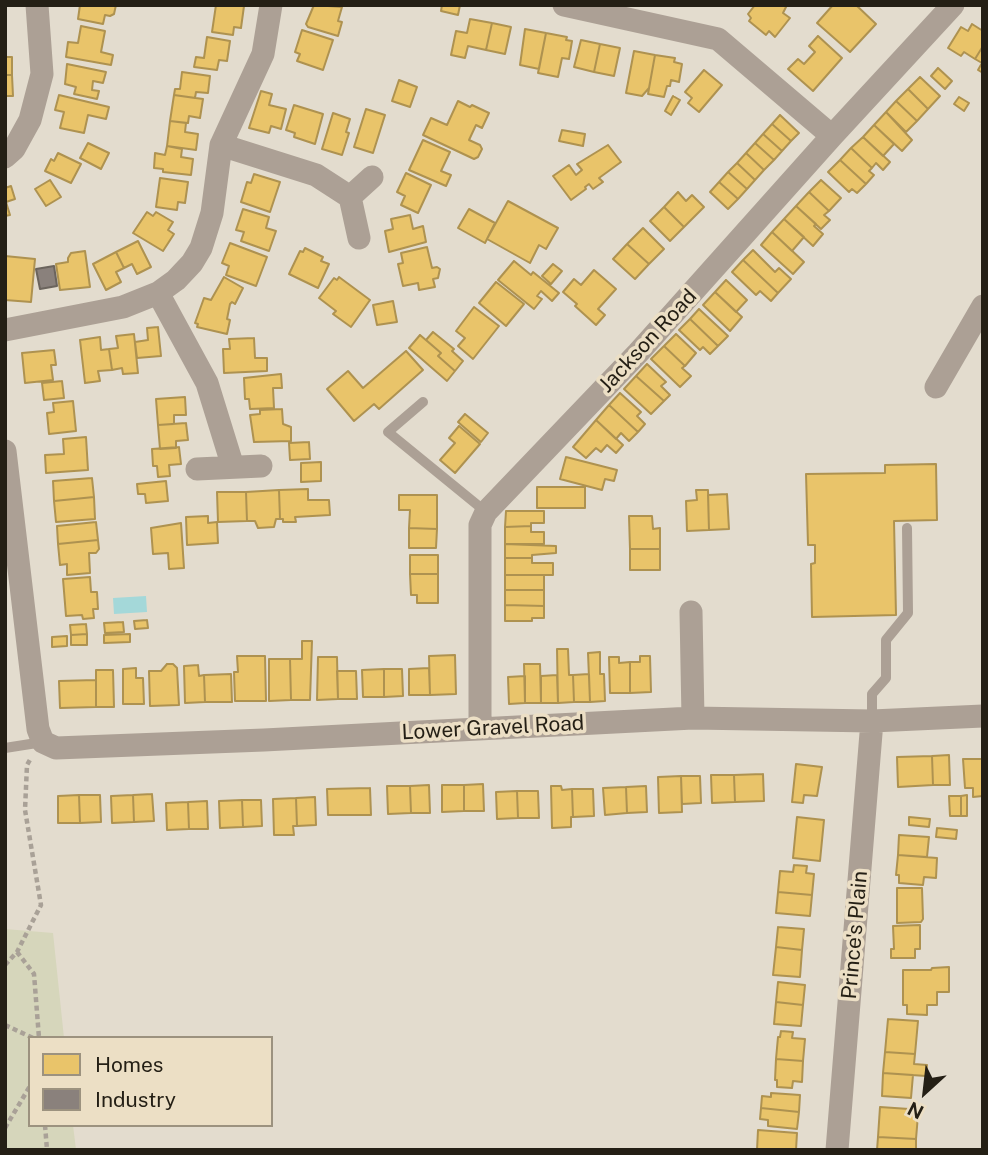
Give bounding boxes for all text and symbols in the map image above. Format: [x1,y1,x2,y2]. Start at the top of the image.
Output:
street label: Jackson Road [594,284,702,398]
street label: Lower Gravel Road [401,711,585,745]
street label: Prince's Plain [837,870,873,1000]
legend [28,1036,273,1127]
text: Homes [95,1052,163,1077]
north arrow [890,1057,960,1127]
text: Industry [95,1087,176,1112]
text: N [904,1098,927,1124]

